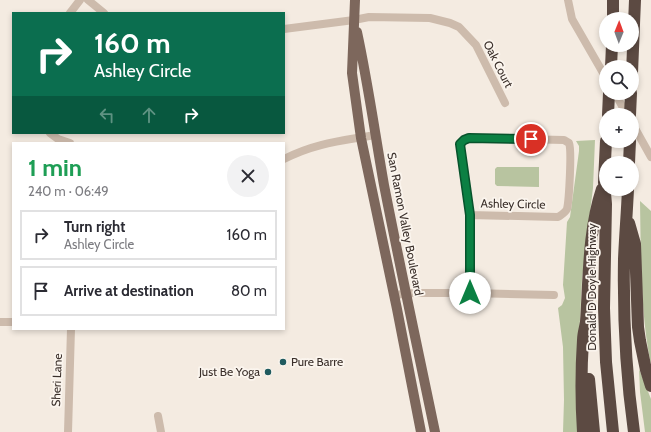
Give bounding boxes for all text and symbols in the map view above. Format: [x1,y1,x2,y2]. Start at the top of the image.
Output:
north arrow [599,12,639,52]
map controls [599,12,639,196]
text: 160 m [94,26,170,60]
icon: right [28,28,80,80]
street label: Oak Court [480,38,517,90]
text: Ashley Circle [94,60,191,82]
button: search [599,60,639,100]
icon: left [96,104,118,126]
icon: ahead [138,104,160,126]
icon: right [180,104,202,126]
button: + [599,108,639,148]
pin [514,122,548,156]
icon: arrive [520,128,542,150]
street label: San Ramon Valley Boulevard [384,151,427,297]
text: 1 min [28,153,82,182]
button: close [227,155,269,197]
button: − [599,156,639,196]
text: 240 m · 06:49 [28,183,109,199]
street label: Ashley Circle [480,195,546,212]
text: Turn right [64,218,125,236]
street label: Donald D Doyle Highway [584,223,599,351]
icon: right [30,224,52,246]
text: 160 m [227,226,267,244]
text: Ashley Circle [64,236,134,252]
position arrow [449,272,491,314]
icon: arrive [30,280,52,302]
text: Arrive at destination [64,282,194,300]
text: 80 m [231,282,267,300]
street label: Sheri Lane [48,353,65,407]
place label: Pure Barre [291,354,343,369]
marker: Pure Barre [278,357,288,367]
place label: Just Be Yoga [198,364,260,379]
marker: Just Be Yoga [263,367,273,377]

